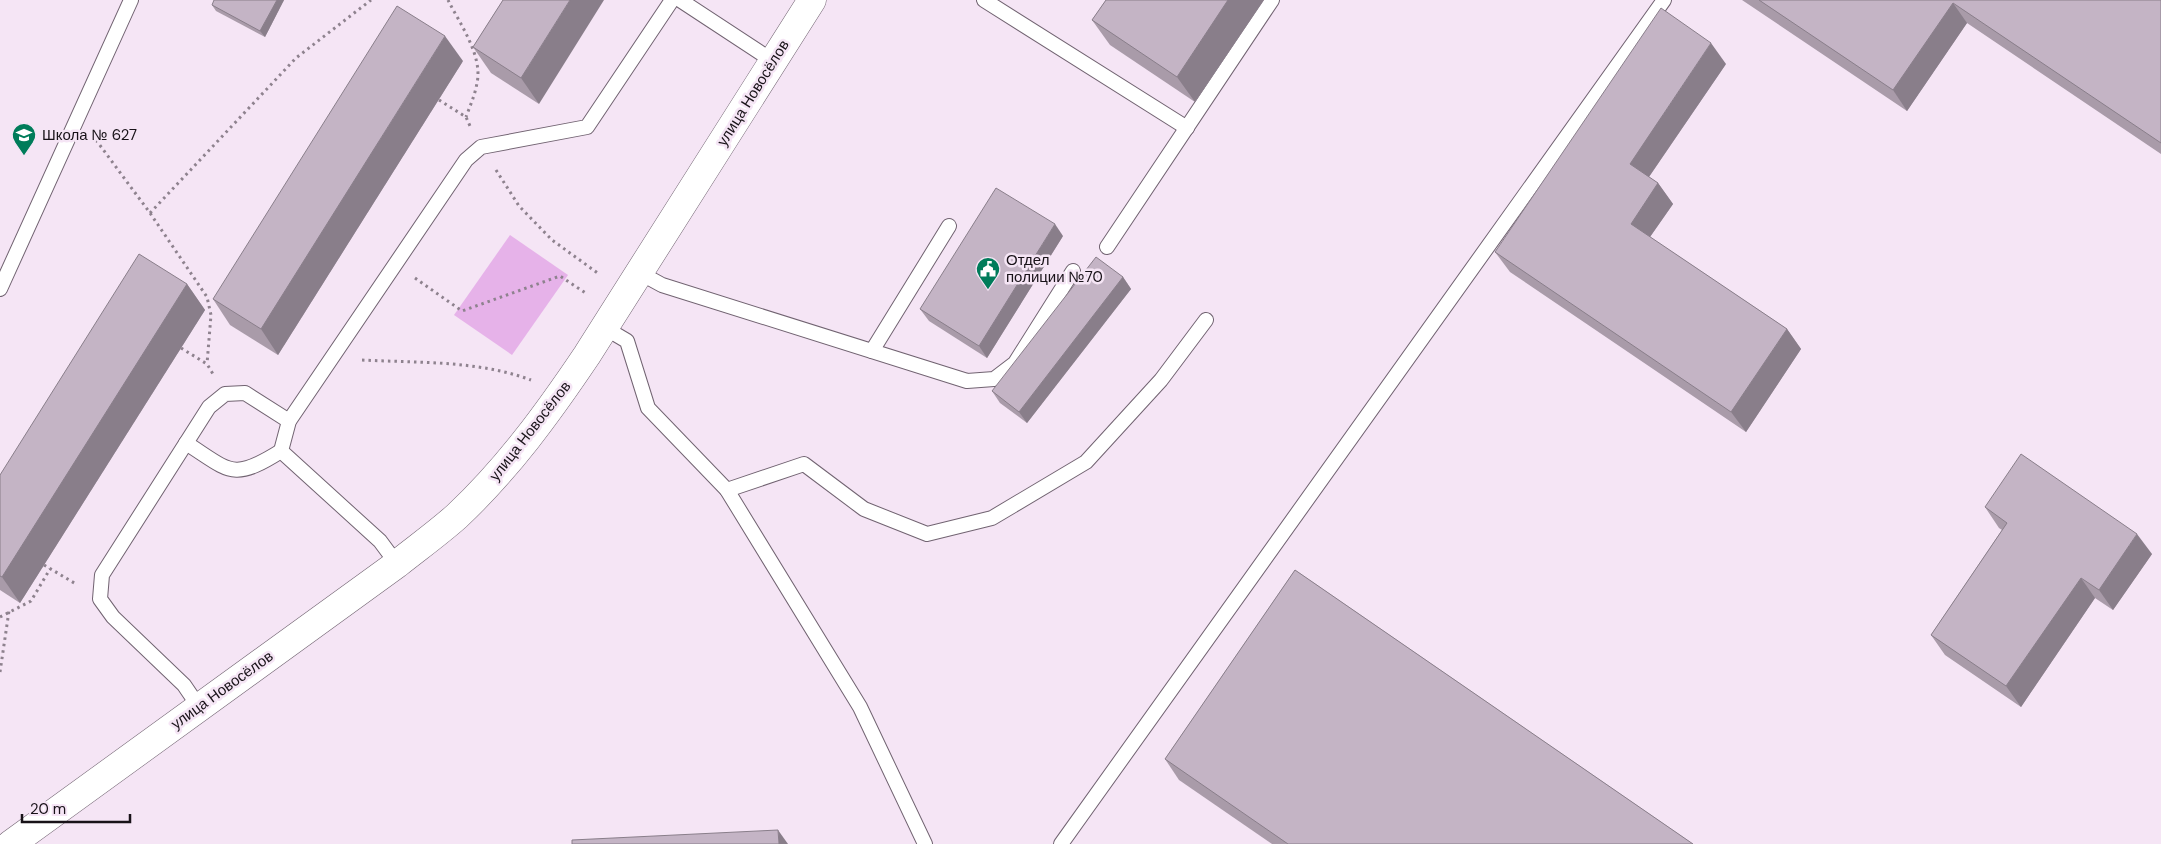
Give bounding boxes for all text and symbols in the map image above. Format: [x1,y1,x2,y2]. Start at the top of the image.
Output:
street label: улица Новосёлов [712,36,794,150]
school or university icon: Школа № 627 [11,122,37,156]
place label: Школа № 627 [42,125,137,145]
place label: Отдел полиции №70 [1006,250,1103,287]
public building icon: Отдел полиции №70 [975,256,1001,290]
street label: улица Новосёлов [485,377,575,485]
street label: улица Новосёлов [167,646,277,734]
scale bar [22,792,130,824]
text: 20 m [30,799,66,819]

